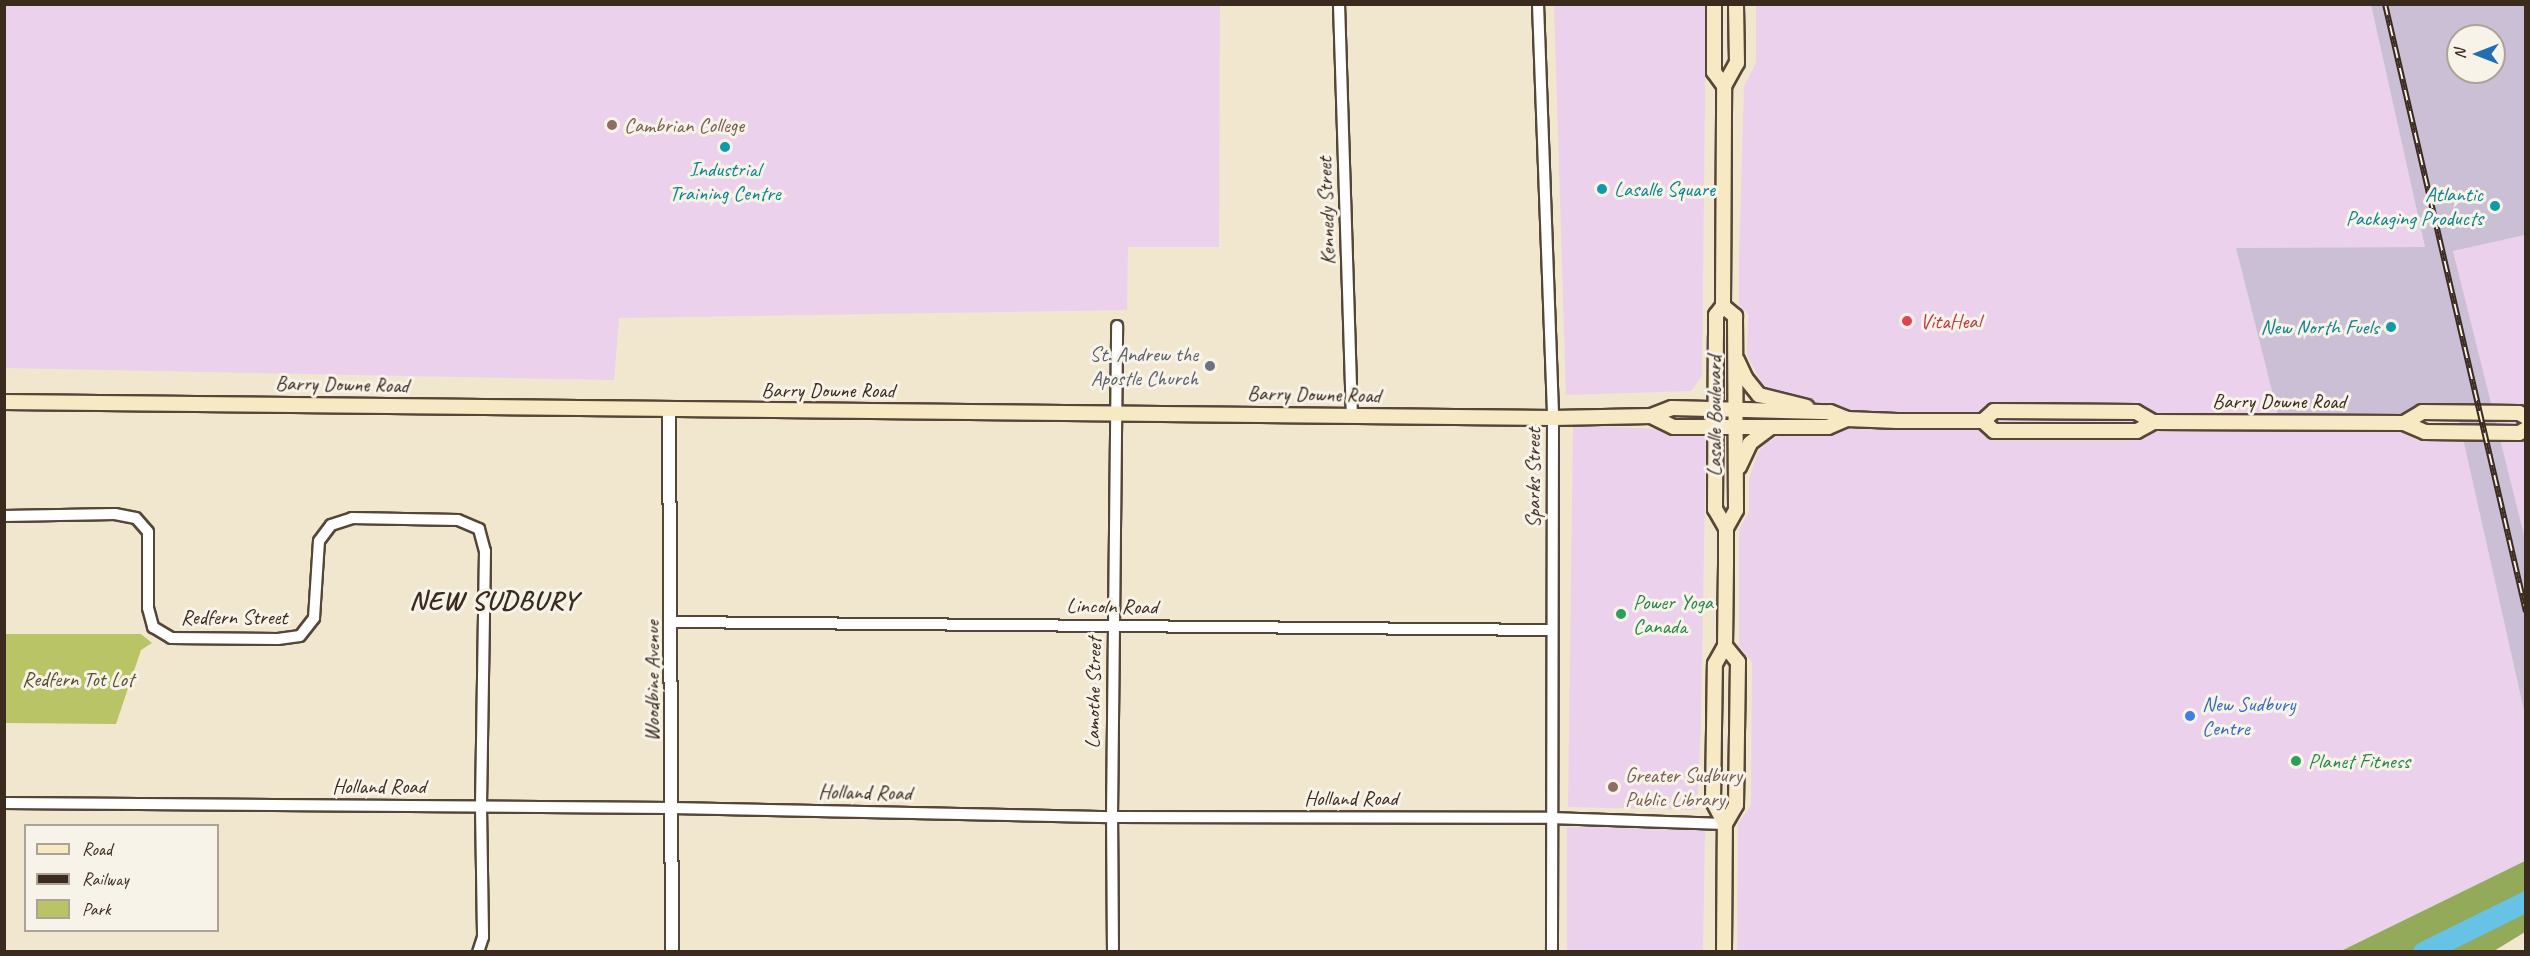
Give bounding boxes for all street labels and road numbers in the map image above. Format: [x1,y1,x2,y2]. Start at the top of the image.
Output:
street label: Kennedy Street [1312,156,1340,266]
street label: Lasalle Boulevard [1701,355,1727,477]
street label: Barry Downe Road [275,370,409,398]
street label: Barry Downe Road [761,377,895,403]
street label: Barry Downe Road [1247,380,1381,408]
street label: Barry Downe Road [2212,388,2346,414]
street label: Sparks Street [1520,428,1546,528]
street label: Lincoln Road [1067,593,1157,619]
street label: Redfern Street [181,604,287,630]
street label: Woodbine Avenue [639,621,665,741]
street label: Lamothe Street [1079,637,1107,749]
street label: Holland Road [333,773,425,799]
street label: Holland Road [818,779,912,805]
street label: Holland Road [1305,785,1397,811]

